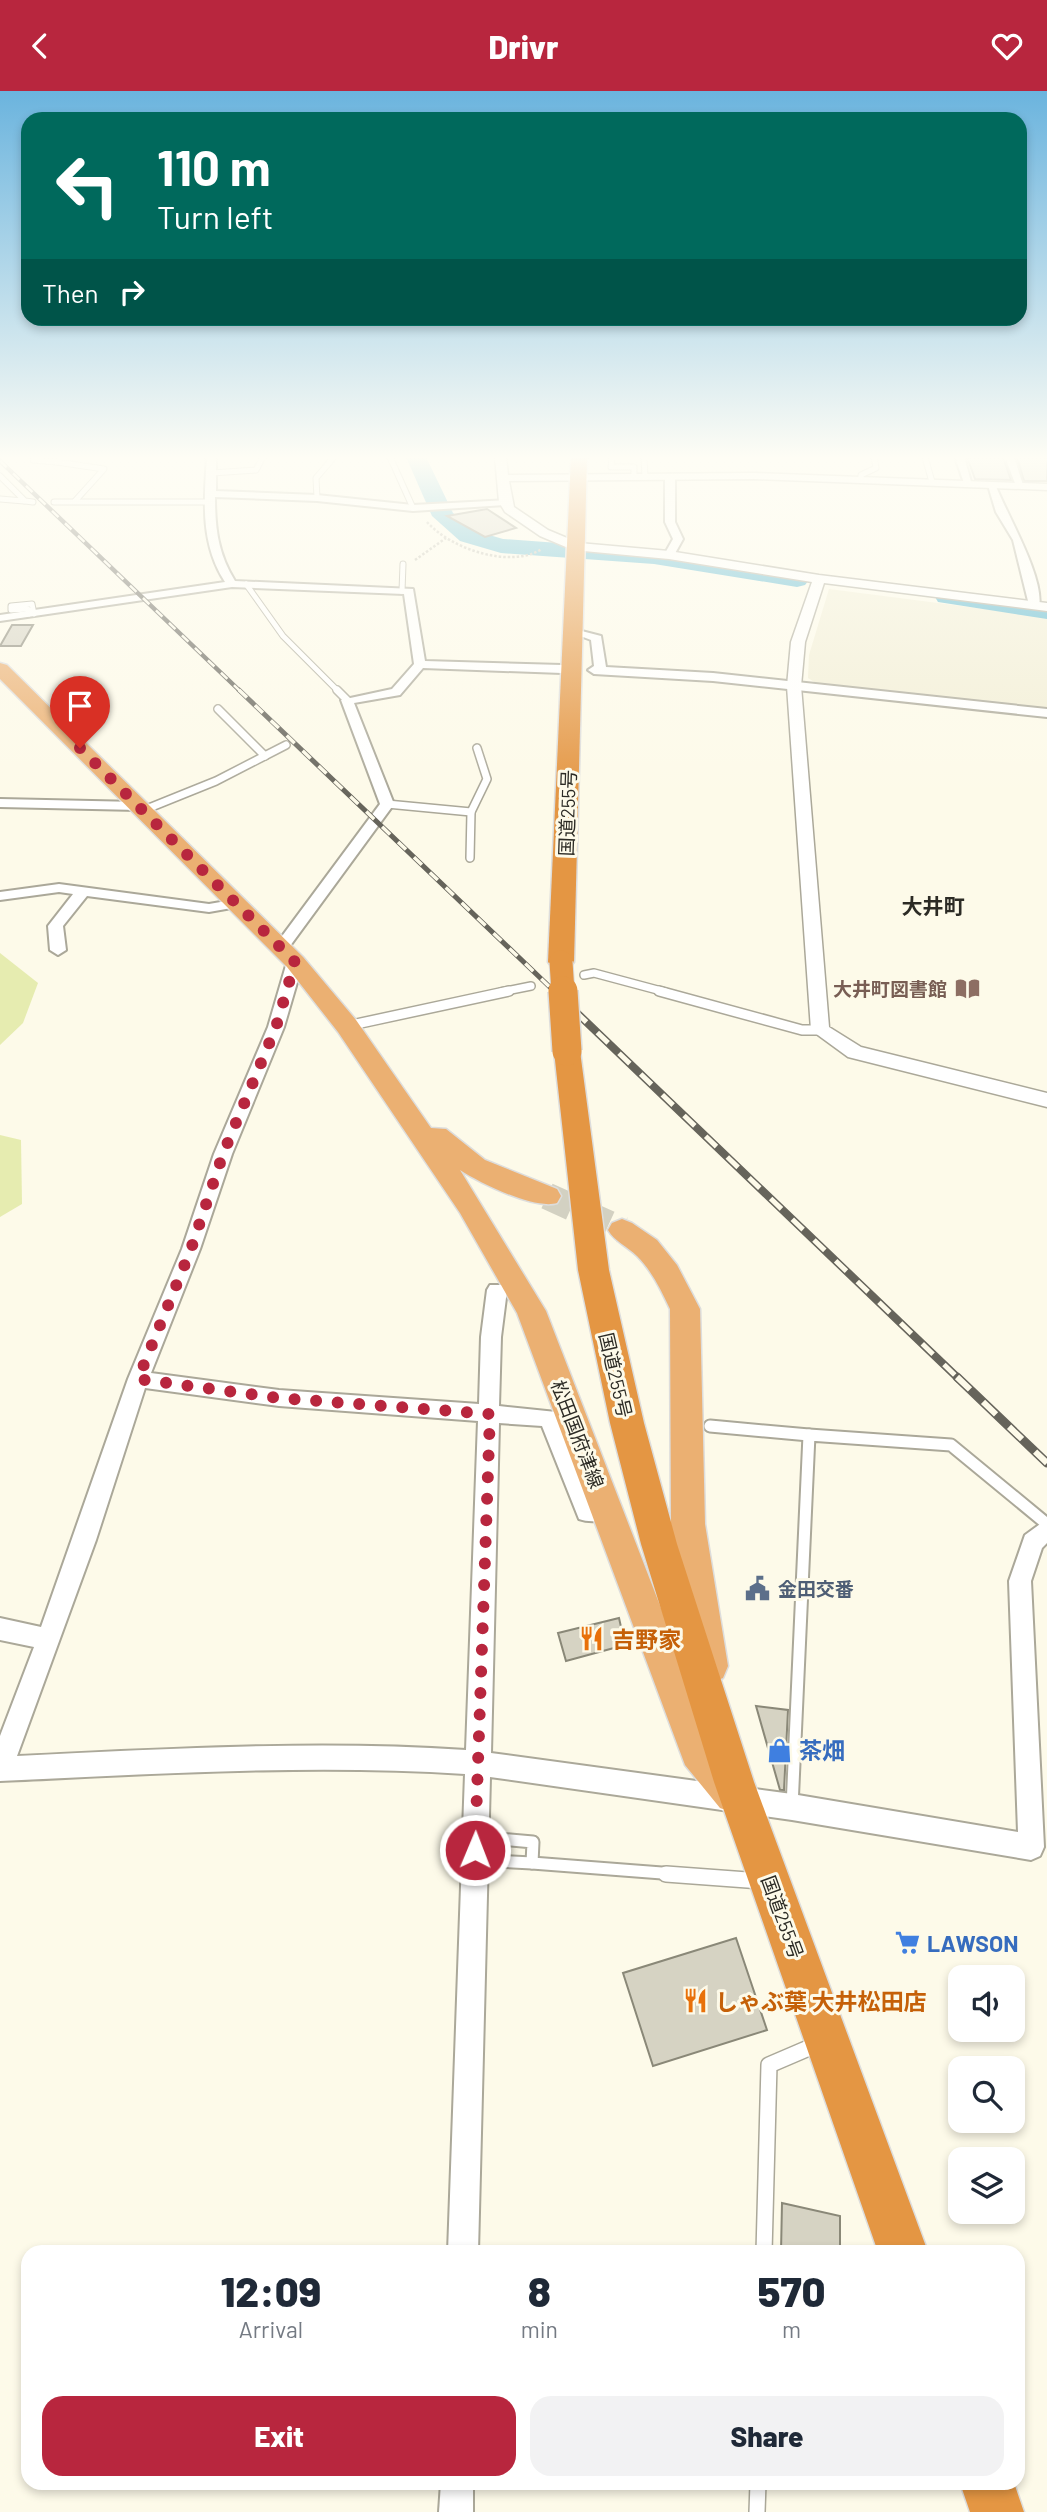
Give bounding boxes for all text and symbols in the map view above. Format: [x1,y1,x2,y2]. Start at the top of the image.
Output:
icon: back [21,27,59,65]
text: Drivr [488,27,559,65]
icon: heart [988,27,1026,65]
text: 110 m [157,137,271,196]
icon: left [42,140,133,231]
text: Turn left [157,197,274,235]
icon: right [113,273,151,311]
text: Then [42,277,99,308]
pin [50,676,110,748]
icon: arrive [61,687,99,725]
street label: 国道255号 [554,769,580,857]
district label: 大井町 [902,893,965,918]
library icon: 大井町図書館 [953,974,981,1002]
place label: 大井町図書館 [833,977,947,1000]
street label: 国道255号 [595,1330,637,1420]
street label: 松田国府津線 [547,1377,609,1491]
public building icon: 金田交番 [744,1574,772,1602]
place label: 金田交番 [778,1577,854,1600]
restaurant icon: 吉野家 [578,1625,606,1653]
place label: 吉野家 [612,1625,681,1653]
shop icon: 茶畑 [765,1736,793,1764]
place label: 茶畑 [799,1736,845,1764]
position arrow [438,1813,512,1887]
street label: 国道255号 [757,1872,809,1962]
supermarket icon: LAWSON [893,1929,921,1957]
place label: LAWSON [927,1929,1018,1957]
map controls [948,1965,1025,2224]
button: sound [948,1965,1025,2042]
restaurant icon: しゃぶ葉 大井松田店 [681,1987,709,2015]
place label: しゃぶ葉 大井松田店 [715,1987,927,2015]
button: search [948,2056,1025,2133]
button: layers [948,2147,1025,2224]
text: 12:09 [220,2265,321,2315]
text: 8 [528,2265,551,2315]
text: 570 [757,2265,826,2315]
text: Arrival [239,2315,303,2343]
text: min [521,2315,558,2343]
text: m [782,2315,801,2343]
button: Exit [42,2396,516,2476]
button: Share [530,2396,1004,2476]

